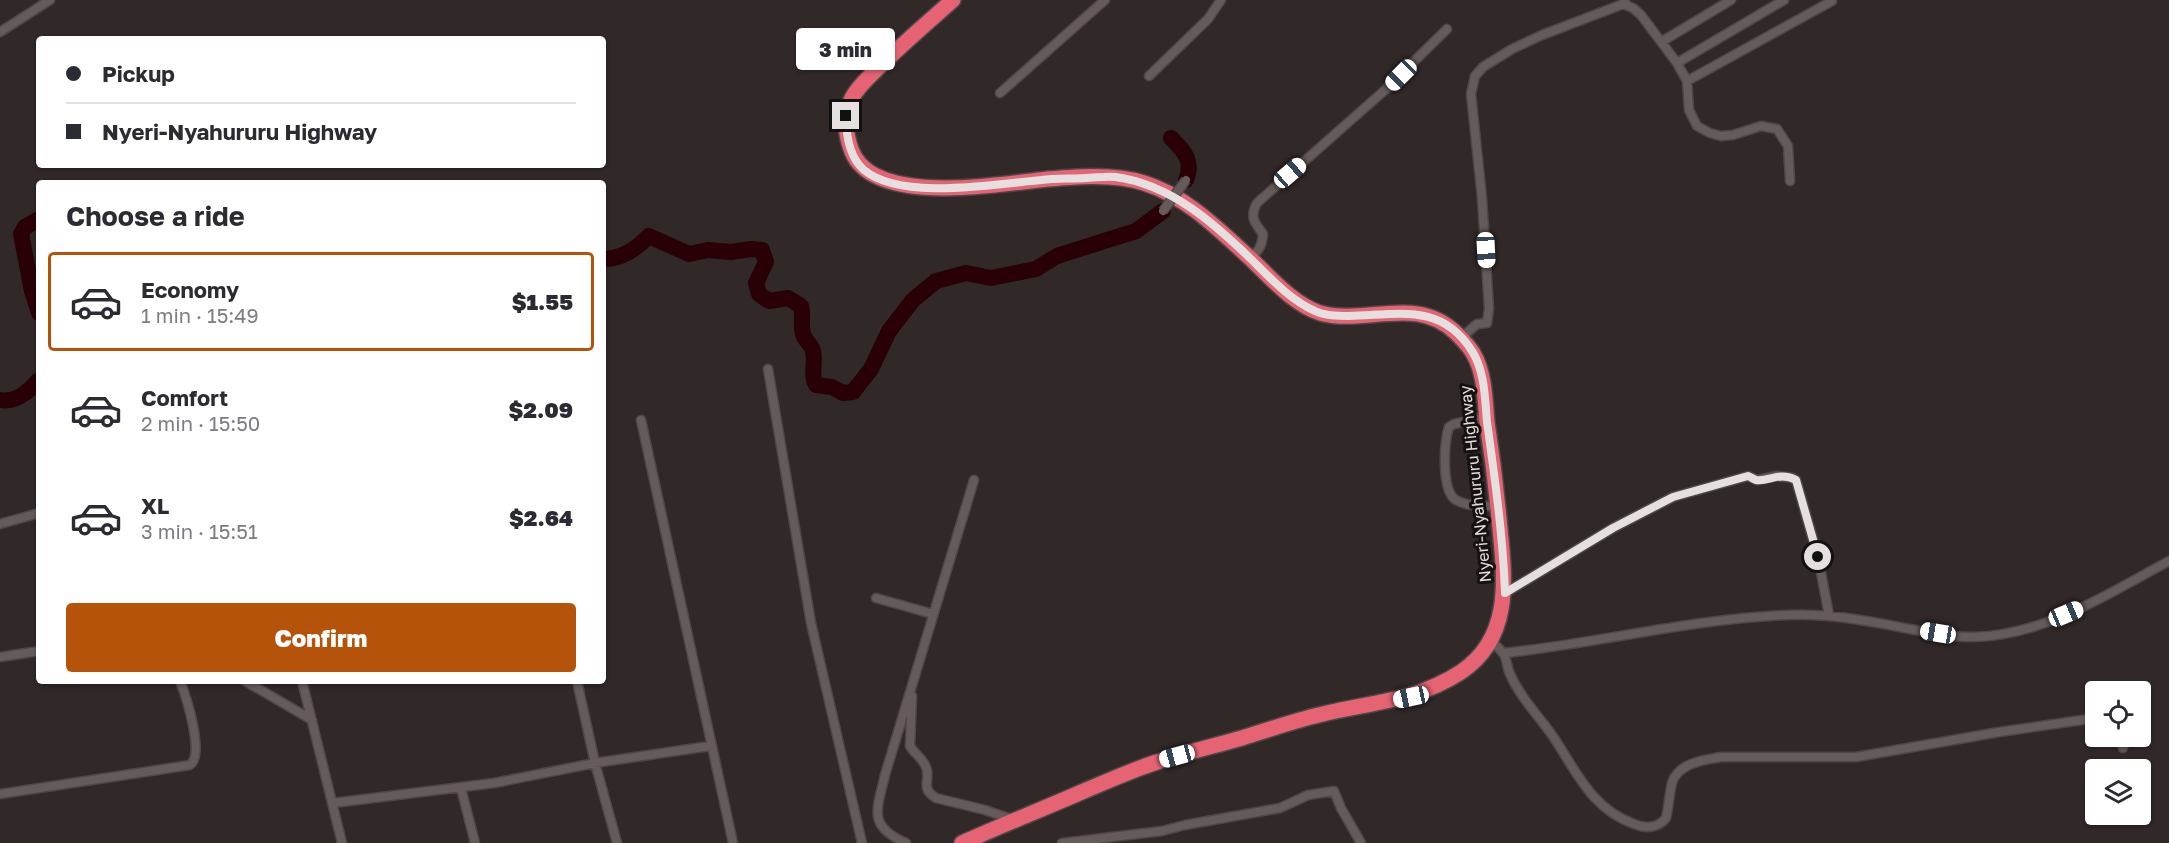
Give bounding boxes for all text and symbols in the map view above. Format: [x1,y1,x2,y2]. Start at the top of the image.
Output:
callout: 3 min [796,29,896,71]
text: 3 min [819,37,872,61]
car [1382,56,1420,94]
text: Pickup [102,60,175,87]
route end [832,102,859,129]
text: Nyeri-Nyahururu Highway [102,118,377,145]
car [1271,154,1309,192]
text: Choose a ride [66,200,245,232]
car [1476,232,1496,268]
icon: car [69,275,123,329]
text: Economy [141,276,239,303]
text: $1.55 [512,288,573,315]
text: 1 min · 15:49 [141,303,259,327]
icon: car [69,383,123,437]
text: Comfort [141,384,228,411]
street label: Nyeri-Nyahururu Highway [1455,384,1495,584]
text: $2.09 [509,396,573,423]
text: 2 min · 15:50 [141,411,260,435]
icon: car [69,491,123,545]
text: XL [141,492,169,519]
text: $2.64 [509,504,573,531]
text: 3 min · 15:51 [141,519,258,543]
route start [1804,543,1831,570]
car [2046,599,2086,629]
button: Confirm [66,603,576,672]
car [1919,621,1957,645]
map controls [2085,681,2151,825]
button: locate [2085,681,2151,747]
car [1392,684,1430,710]
car [1157,743,1197,769]
button: layers [2085,759,2151,825]

